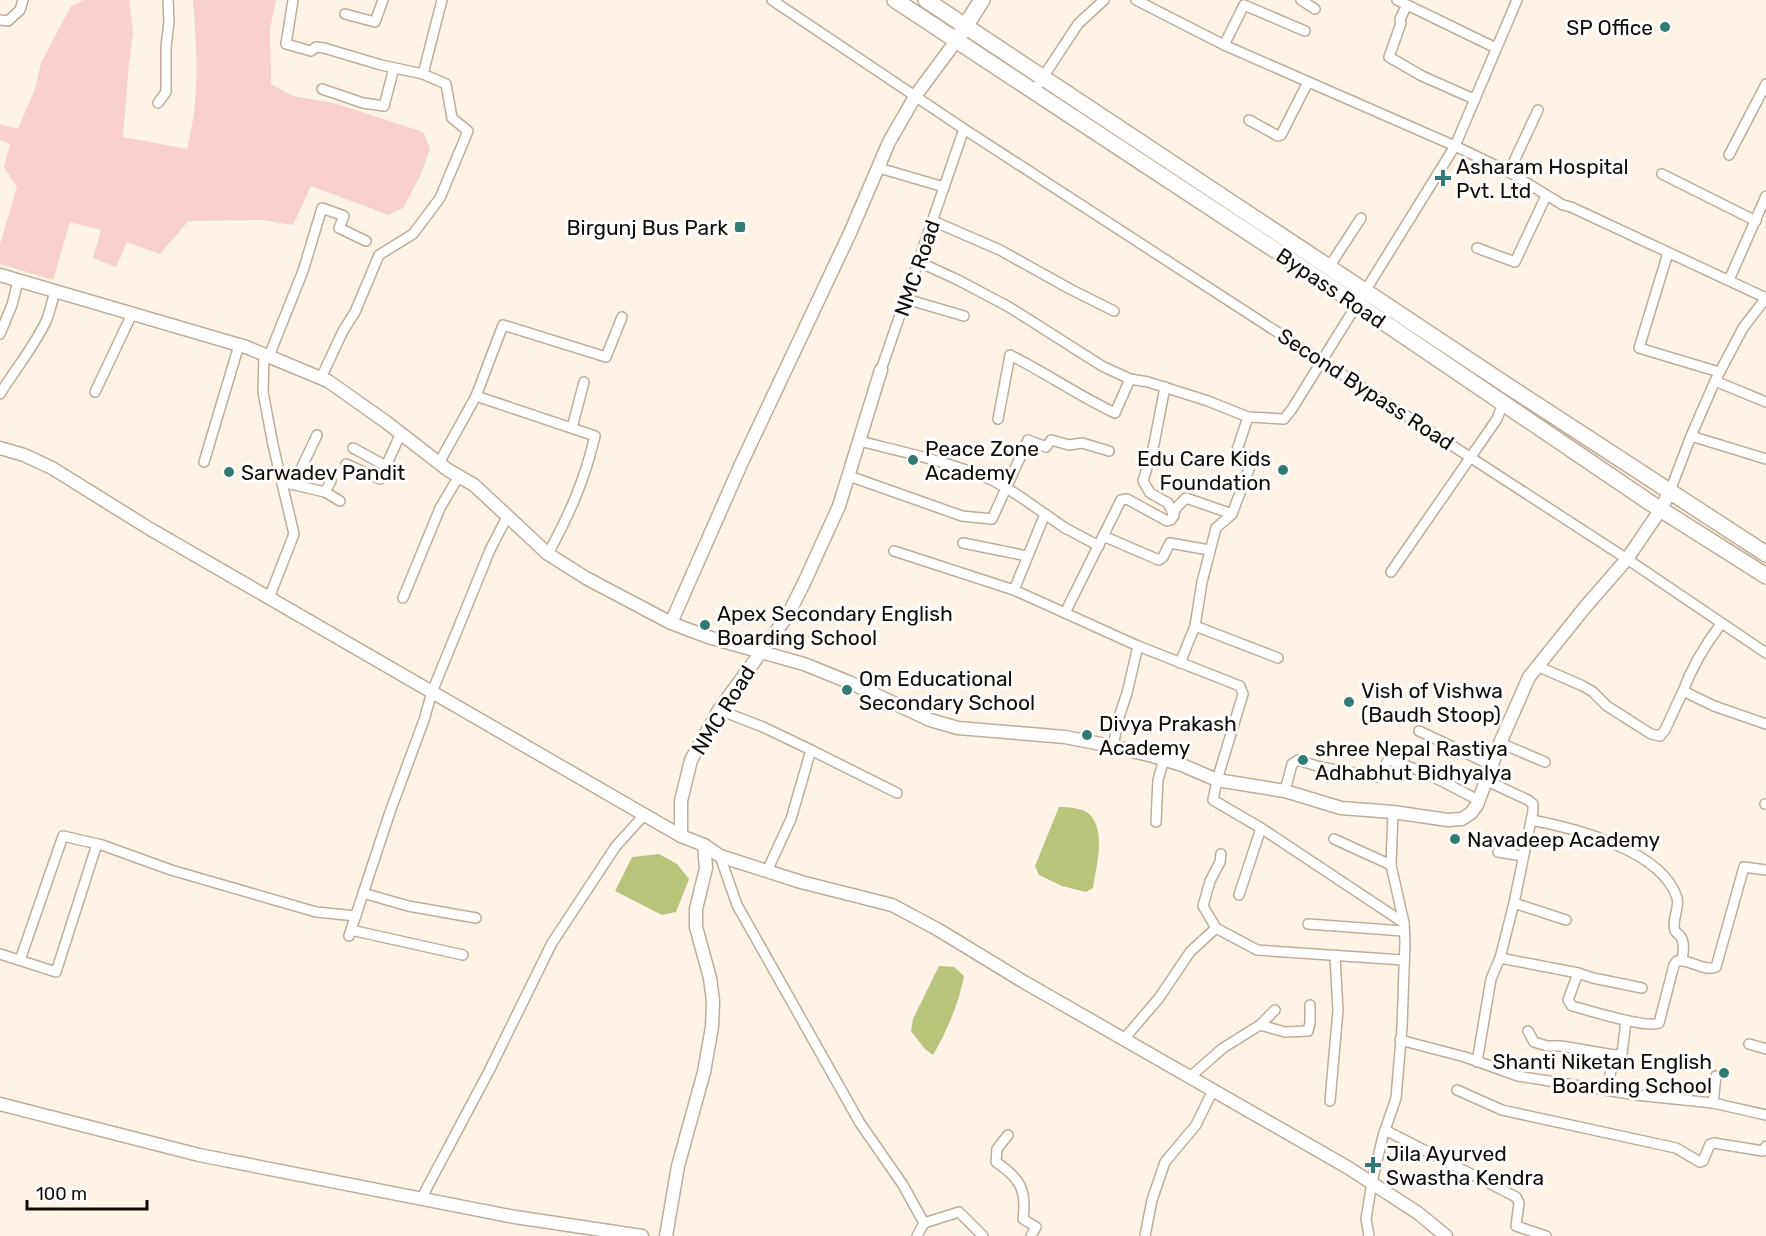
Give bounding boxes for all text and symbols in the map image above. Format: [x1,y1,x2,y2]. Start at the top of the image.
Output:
place label: SP Office [1566,15,1653,40]
marker: SP Office [1658,20,1672,34]
place label: Asharam Hospital Pvt. Ltd [1456,154,1629,203]
marker: Asharam Hospital Pvt. Ltd [1434,169,1452,187]
place label: Birgunj Bus Park [567,215,728,240]
street label: NMC Road [889,217,945,319]
marker: Birgunj Bus Park [733,220,747,234]
street label: Bypass Road [1272,242,1390,334]
street label: Second Bypass Road [1273,323,1459,455]
place label: Peace Zone Academy [925,436,1039,485]
place label: Edu Care Kids Foundation [1137,446,1271,495]
marker: Peace Zone Academy [906,453,920,467]
place label: Sarwadev Pandit [241,460,405,485]
marker: Edu Care Kids Foundation [1276,463,1290,477]
marker: Sarwadev Pandit [222,465,236,479]
place label: Apex Secondary English Boarding School [717,601,953,650]
marker: Apex Secondary English Boarding School [698,618,712,632]
street label: NMC Road [686,661,760,759]
place label: Om Educational Secondary School [859,666,1035,715]
place label: Vish of Vishwa (Baudh Stoop) [1361,678,1503,727]
marker: Om Educational Secondary School [840,683,854,697]
marker: Vish of Vishwa (Baudh Stoop) [1342,695,1356,709]
place label: Divya Prakash Academy [1099,711,1237,760]
marker: Divya Prakash Academy [1080,728,1094,742]
place label: shree Nepal Rastiya Adhabhut Bidhyalya [1315,736,1512,785]
marker: shree Nepal Rastiya Adhabhut Bidhyalya [1296,753,1310,767]
place label: Navadeep Academy [1467,827,1661,852]
marker: Navadeep Academy [1448,832,1462,846]
place label: Shanti Niketan English Boarding School [1493,1049,1712,1098]
marker: Shanti Niketan English Boarding School [1717,1066,1731,1080]
place label: Jila Ayurved Swastha Kendra [1386,1141,1544,1190]
marker: Jila Ayurved Swastha Kendra [1364,1156,1382,1174]
scale bar [27,1173,147,1211]
text: 100 m [36,1183,87,1205]

